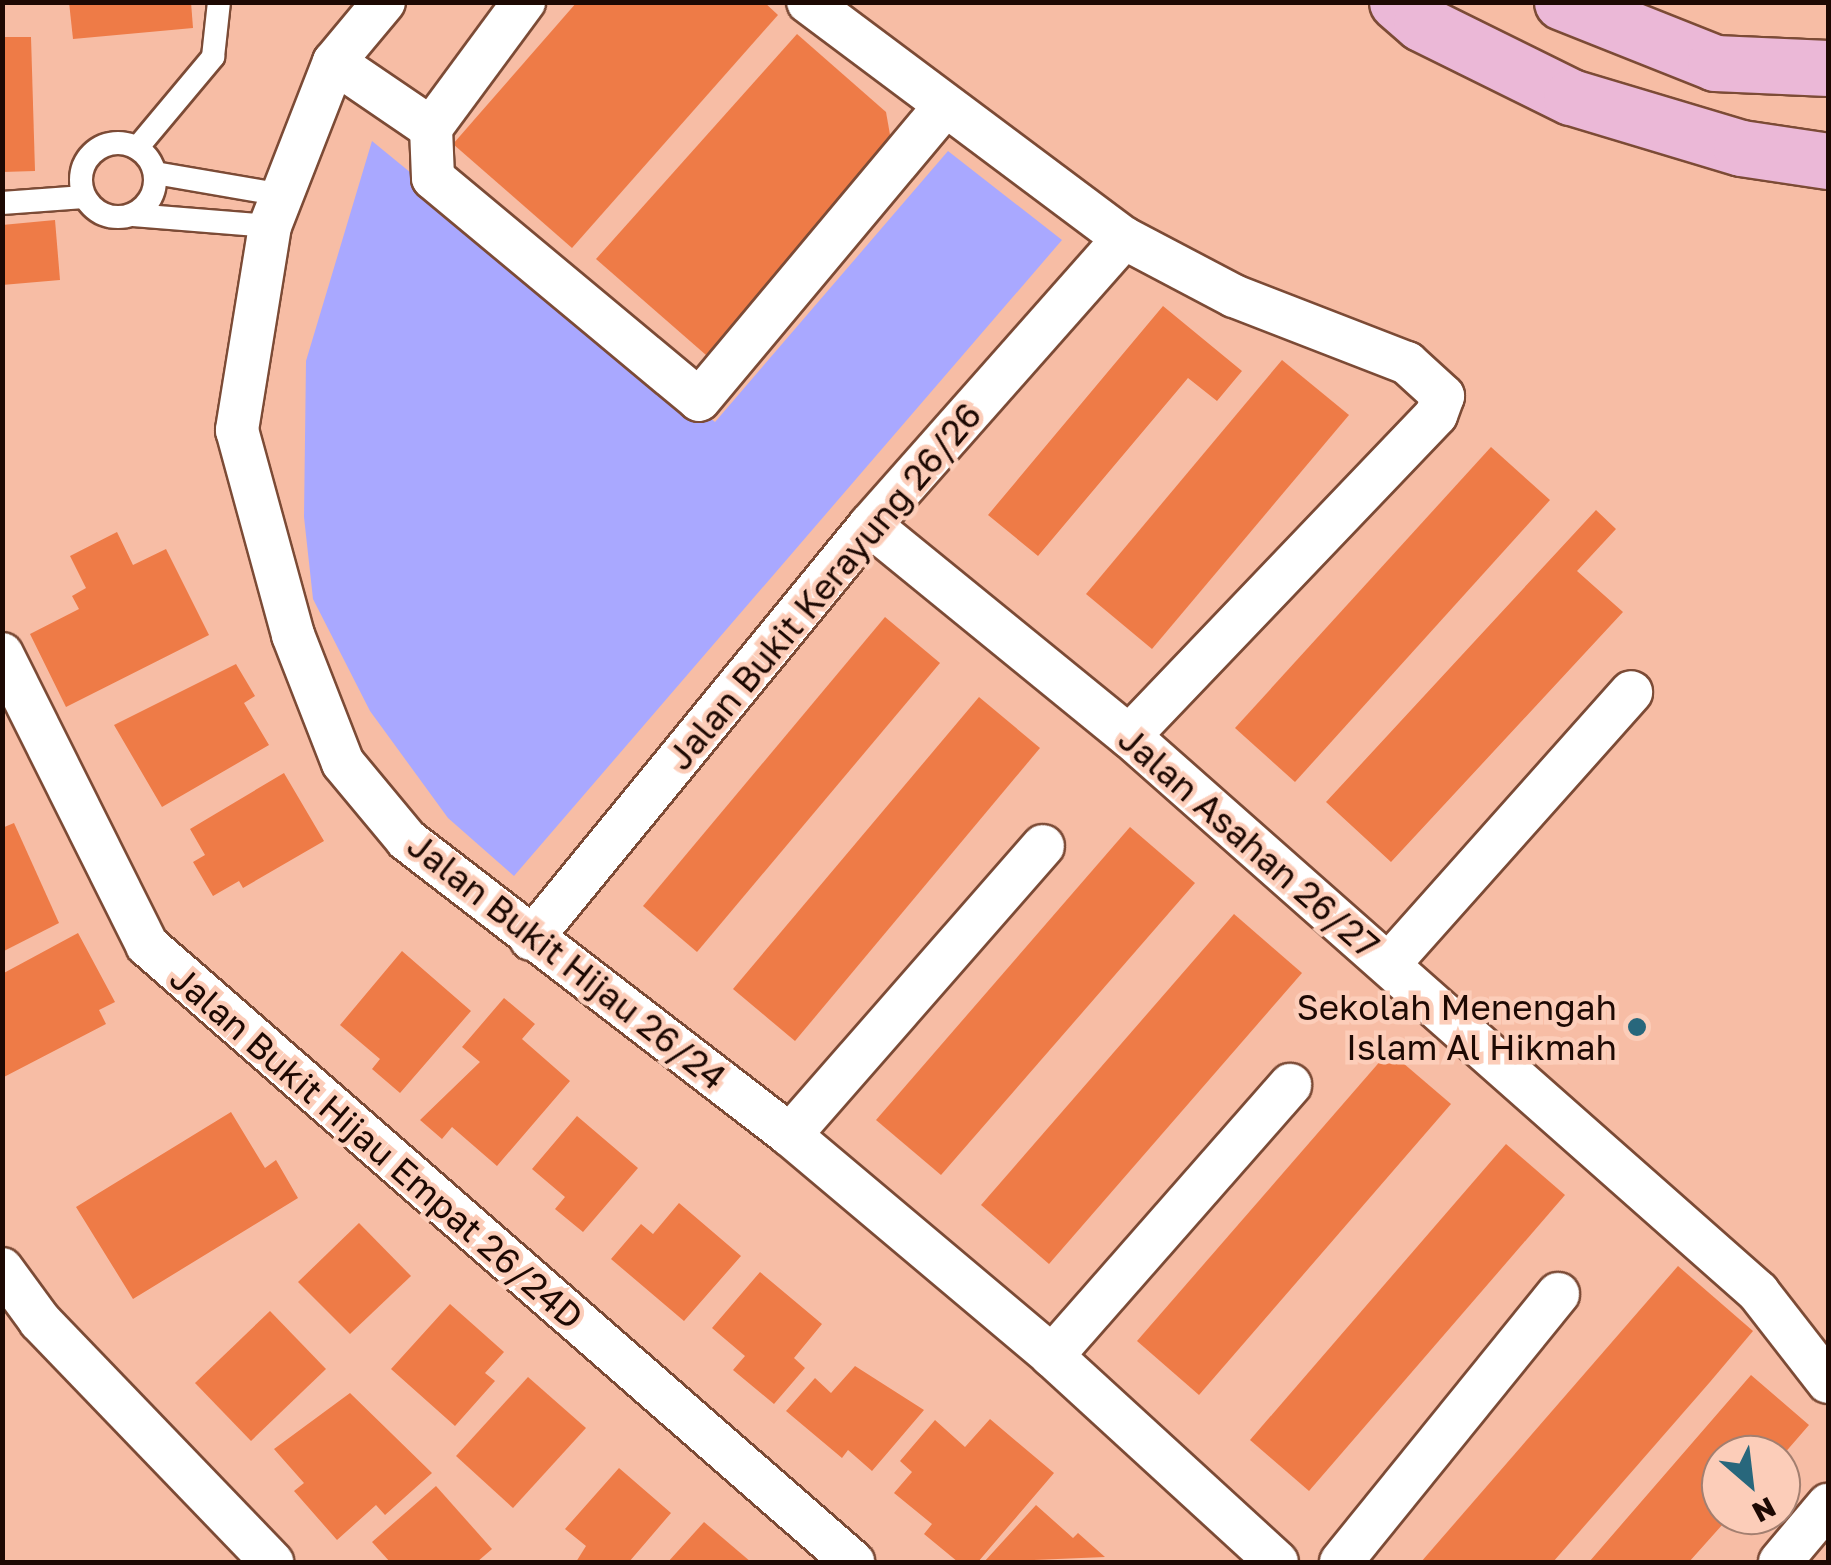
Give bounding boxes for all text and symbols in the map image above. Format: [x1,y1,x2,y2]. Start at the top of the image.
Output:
street label: Jalan Bukit Kerayung 26/26 [658,394,990,778]
street label: Jalan Asahan 26/27 [1110,718,1388,966]
street label: Jalan Bukit Hijau 26/24 [400,824,734,1098]
street label: Jalan Bukit Hijau Empat 26/24D [162,956,592,1338]
place label: Sekolah Menengah Islam Al Hikmah [1296,986,1617,1068]
marker: Sekolah Menengah Islam Al Hikmah [1626,1016,1648,1038]
north arrow [1701,1435,1801,1535]
text: N [1747,1491,1782,1530]

